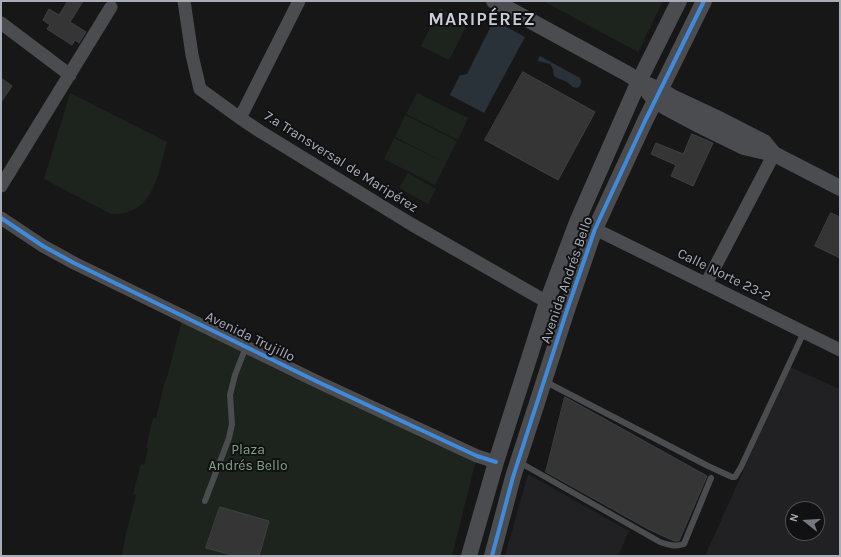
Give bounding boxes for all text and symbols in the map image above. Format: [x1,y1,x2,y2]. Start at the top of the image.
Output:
district label: MARIPÉREZ [428,9,536,31]
street label: 7.ª Transversal de Maripérez [261,108,421,216]
street label: Avenida Andrés Bello [537,214,597,346]
street label: Calle Norte 23-2 [674,245,774,305]
street label: Avenida Trujillo [203,308,297,366]
park label: Plaza Andrés Bello [208,442,288,474]
north arrow [785,501,825,541]
text: N [787,512,801,523]

